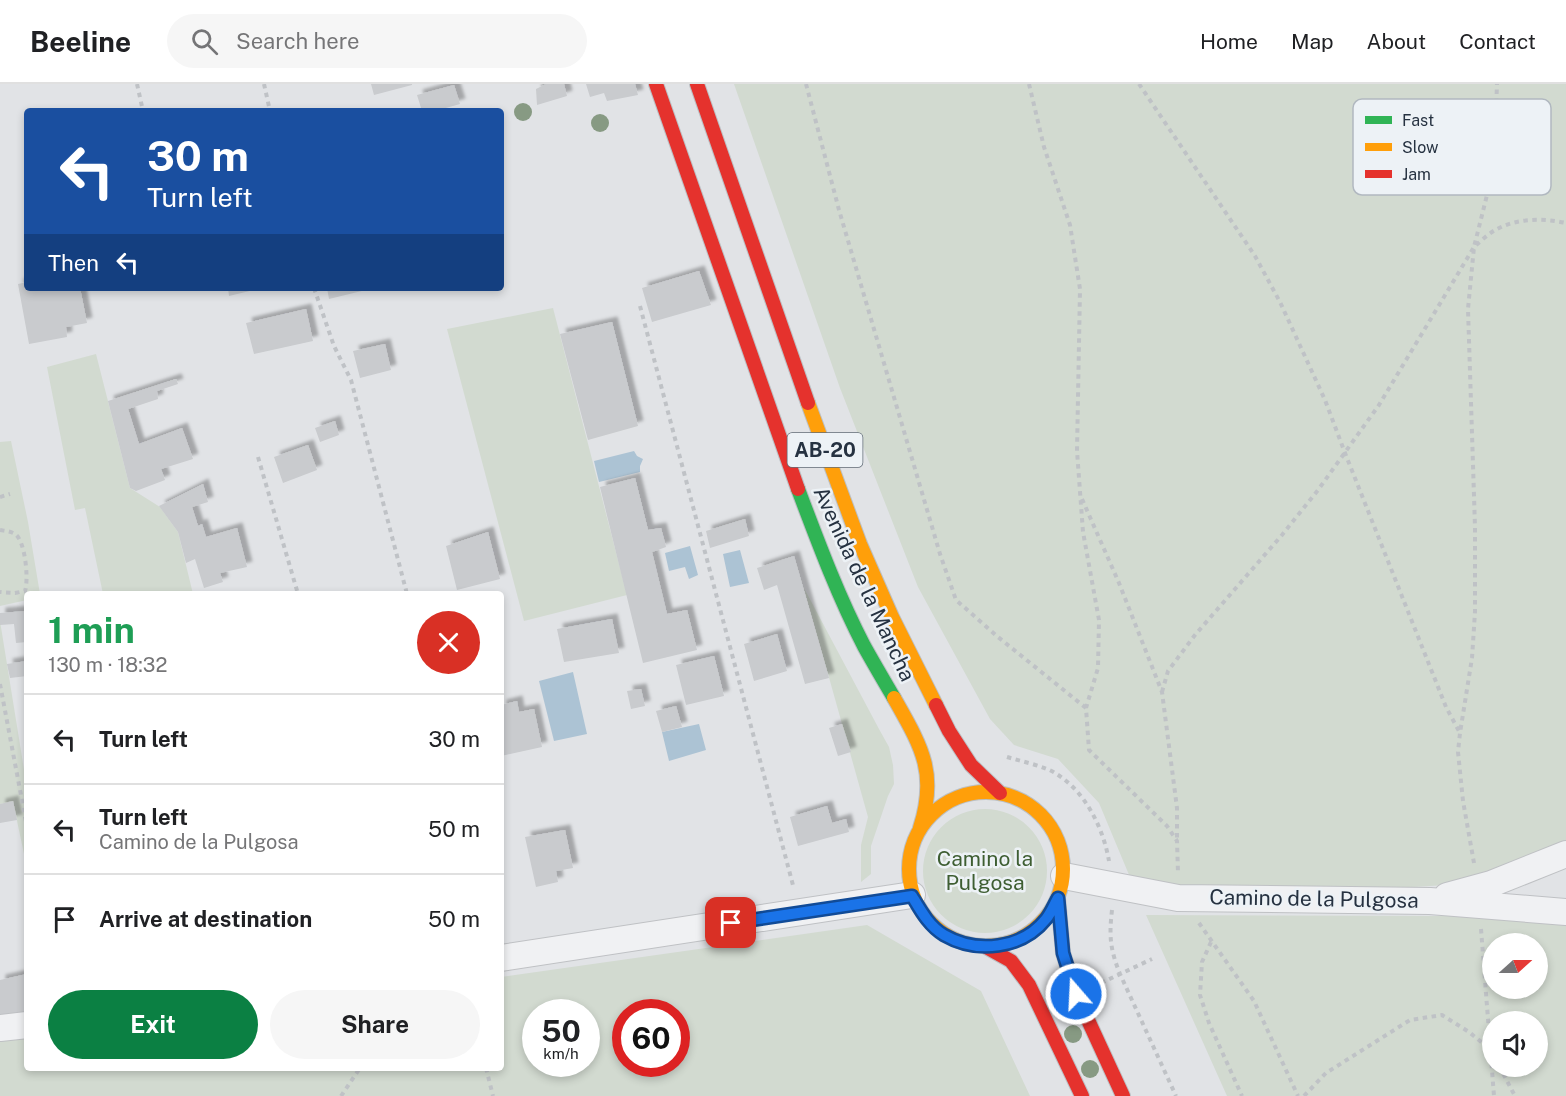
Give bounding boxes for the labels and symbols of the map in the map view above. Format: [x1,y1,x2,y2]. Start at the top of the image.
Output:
legend [1353,99,1551,195]
text: Fast [1402,111,1434,130]
text: Slow [1402,138,1439,157]
text: Jam [1402,165,1431,184]
road number: AB-20 [788,433,862,467]
street label: Avenida de la Mancha [808,483,921,685]
park label: Camino la Pulgosa [937,846,1033,895]
street label: Camino de la Pulgosa [1209,884,1419,913]
pin [705,897,756,948]
north arrow [1482,933,1548,999]
position arrow [1044,962,1108,1026]
speed limit sign: 60 [612,999,690,1077]

